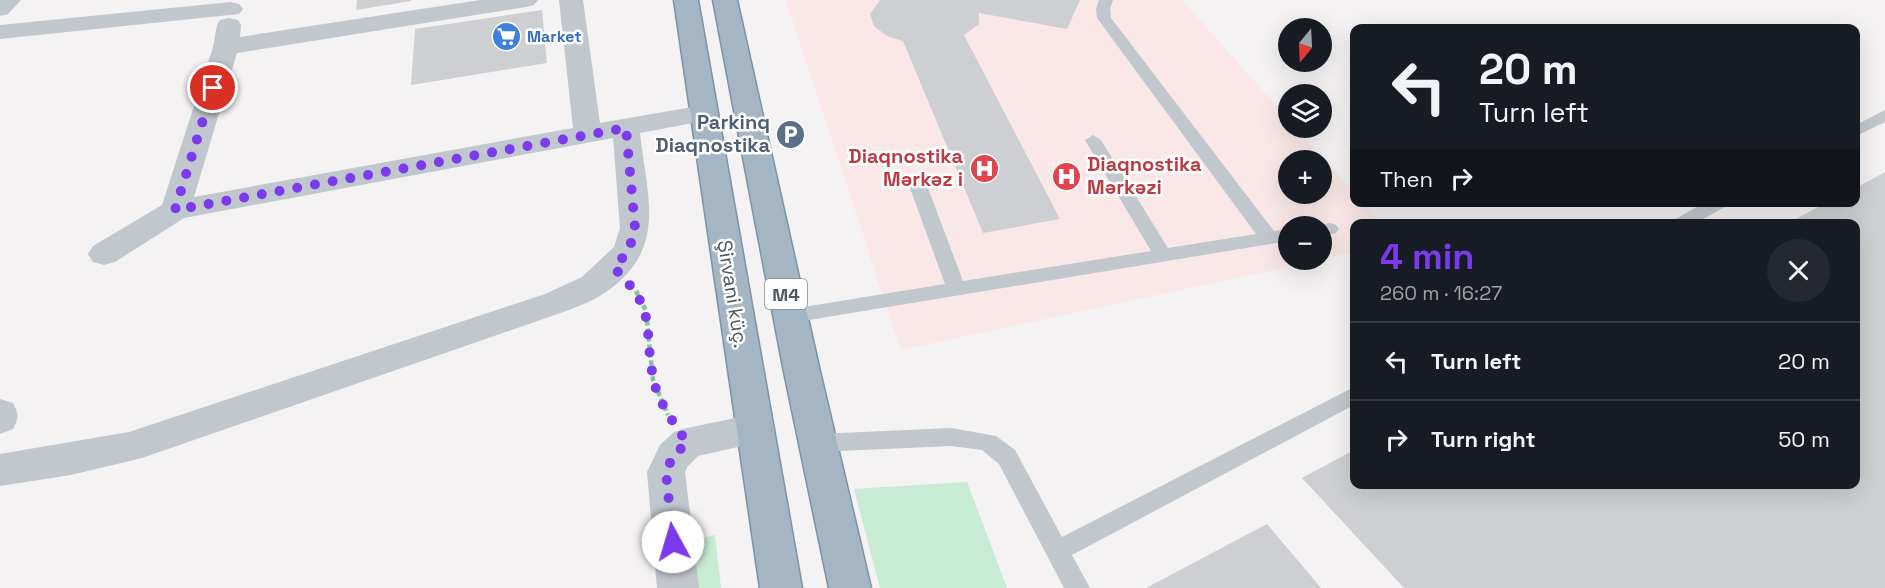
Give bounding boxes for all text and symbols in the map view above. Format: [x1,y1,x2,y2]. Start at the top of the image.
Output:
north arrow [1278,18,1332,72]
map controls [1278,18,1332,270]
supermarket icon: Market [490,20,522,52]
place label: Market [527,26,582,47]
text: 20 m [1479,43,1578,96]
icon: left [1380,48,1458,126]
pin [187,62,238,113]
icon: arrive [196,71,229,104]
button: layers [1278,84,1332,138]
text: Turn left [1479,95,1589,130]
place label: Parkinq Diaqnostika [655,109,770,158]
parking icon: Parkinq Diaqnostika [775,118,807,150]
place label: Diaqnostika Mərkəz i [848,143,963,192]
button: + [1278,150,1332,204]
place label: Diaqnostika Mərkəzi [1087,151,1202,200]
hospital icon: Diaqnostika Mərkəz i [968,152,1000,184]
hospital icon: Diaqnostika Mərkəzi [1050,160,1082,192]
icon: right [1445,162,1478,195]
text: Then [1380,165,1433,193]
button: − [1278,216,1332,270]
text: 4 min [1380,234,1475,280]
street label: Şirvani küç. [712,238,754,350]
button: close [1767,239,1830,302]
road number: M4 [765,279,807,309]
text: 260 m · 16:27 [1380,280,1502,306]
icon: left [1380,345,1413,378]
text: Turn left [1431,347,1521,375]
text: 20 m [1778,347,1830,375]
icon: right [1380,423,1413,456]
text: Turn right [1431,425,1536,453]
text: 50 m [1778,425,1830,453]
position arrow [641,510,705,574]

